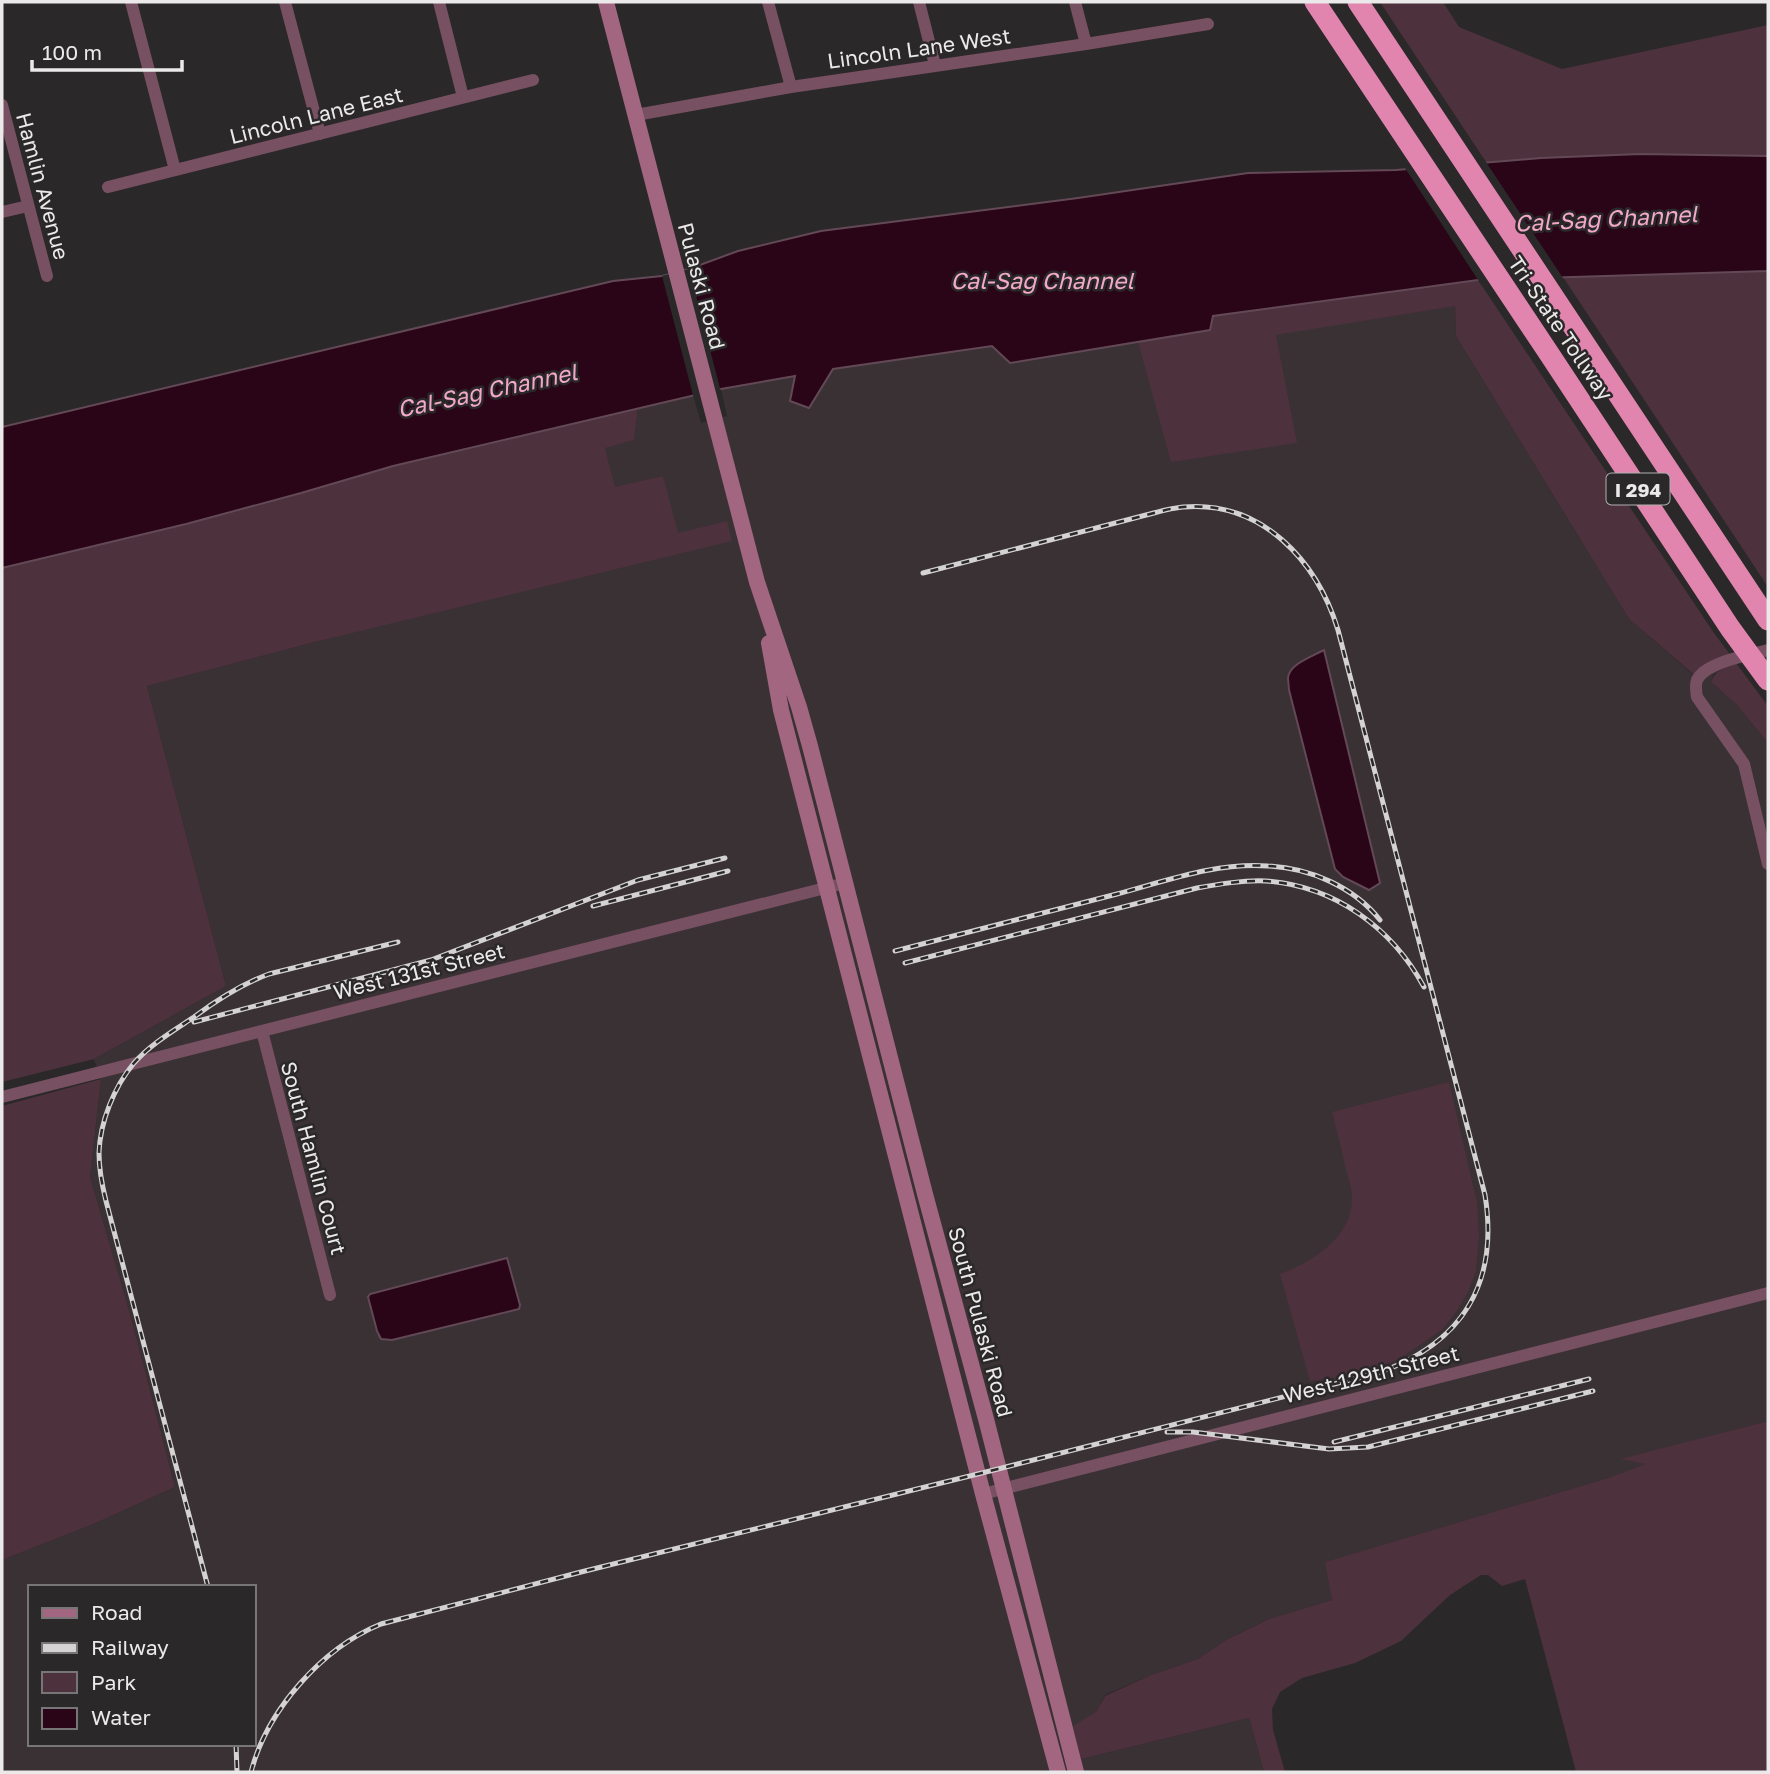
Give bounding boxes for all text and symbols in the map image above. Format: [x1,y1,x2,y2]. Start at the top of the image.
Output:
street label: Lincoln Lane West [826,22,1012,74]
scale bar [32,28,182,72]
text: 100 m [42,39,102,65]
street label: Lincoln Lane East [227,81,405,149]
street label: Hamlin Avenue [11,110,75,262]
water label: Cal-Sag Channel [1514,199,1700,237]
street label: Pulaski Road [673,220,731,352]
street label: Tri-State Tollway [1503,251,1619,405]
water label: Cal-Sag Channel [950,266,1135,294]
water label: Cal-Sag Channel [394,357,581,423]
road number: I 294 [1606,474,1670,504]
street label: West 131st Street [331,937,507,1005]
street label: South Hamlin Court [276,1059,352,1257]
street label: South Pulaski Road [943,1224,1019,1420]
street label: West 129th Street [1280,1340,1462,1408]
legend [28,1585,256,1746]
text: Road [91,1599,142,1625]
text: Railway [91,1634,169,1660]
text: Park [91,1669,137,1695]
text: Water [91,1704,151,1730]

